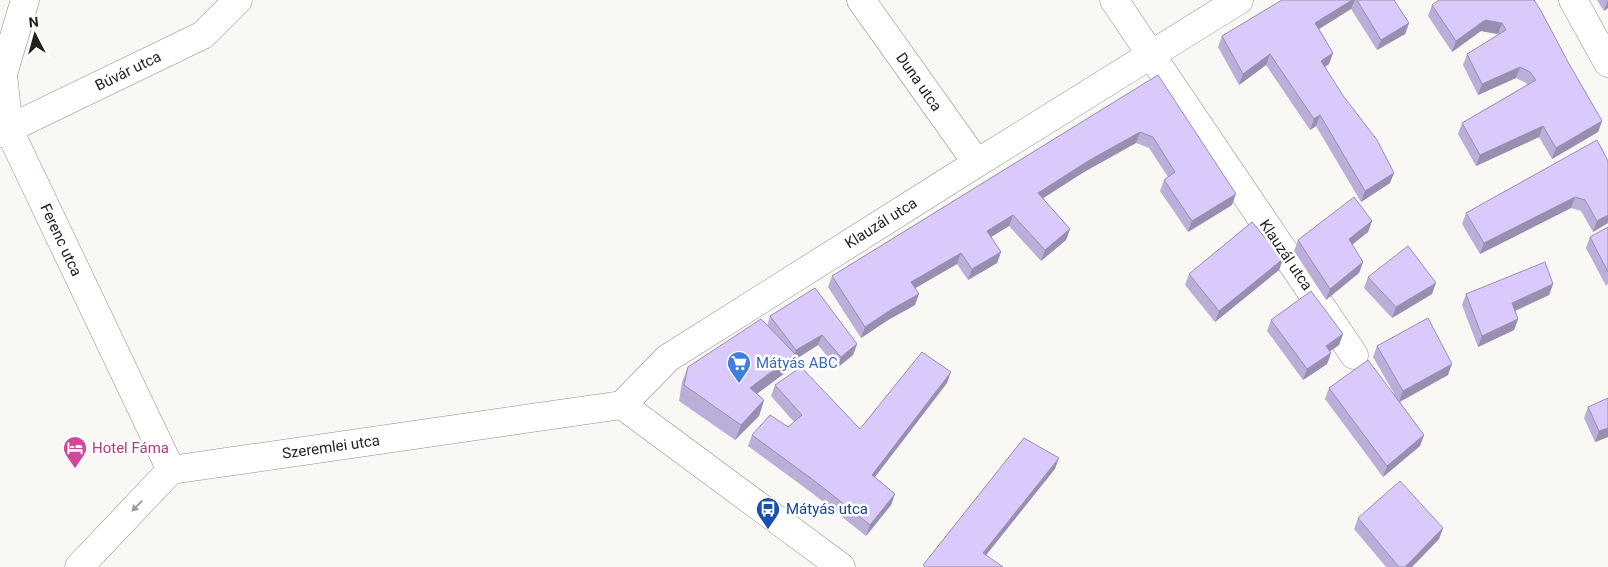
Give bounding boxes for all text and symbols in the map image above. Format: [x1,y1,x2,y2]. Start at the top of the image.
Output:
north arrow [10,10,60,60]
text: N [28,14,39,31]
street label: Búvár utca [92,47,164,95]
street label: Duna utca [892,49,946,115]
street label: Klauzál utca [842,194,920,252]
street label: Ferenc utca [36,201,86,279]
street label: Klauzál utca [1256,216,1316,294]
supermarket icon: Mátyás ABC [726,350,752,384]
place label: Mátyás ABC [756,354,838,372]
street label: Szeremlei utca [281,431,381,463]
hotel icon: Hotel Fáma [62,435,88,469]
place label: Hotel Fáma [92,439,169,457]
bus stop icon: Mátyás utca [755,496,781,530]
one-way arrow [131,499,143,511]
place label: Mátyás utca [786,500,868,518]

